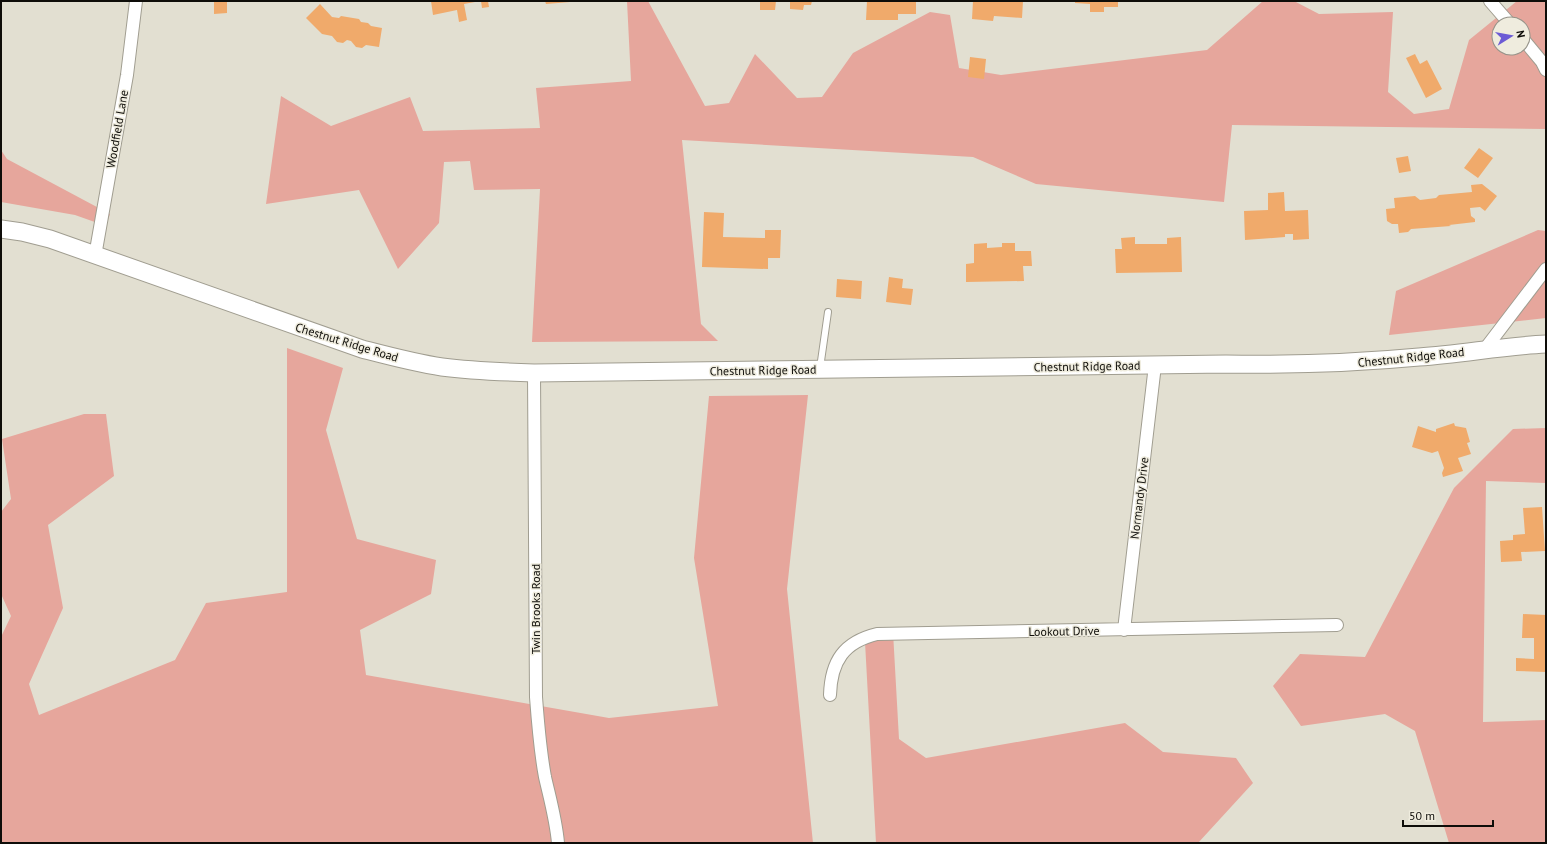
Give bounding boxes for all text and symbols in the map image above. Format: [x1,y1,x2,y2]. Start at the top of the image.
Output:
north arrow [1491,16,1531,56]
text: N [1513,29,1528,39]
street label: Woodfield Lane [103,89,131,169]
street label: Chestnut Ridge Road [294,319,400,365]
street label: Chestnut Ridge Road [1357,344,1465,370]
street label: Chestnut Ridge Road [1033,358,1141,374]
street label: Chestnut Ridge Road [709,362,817,378]
street label: Normandy Drive [1127,456,1151,540]
street label: Twin Brooks Road [528,564,543,654]
street label: Lookout Drive [1028,623,1100,639]
scale bar [1403,802,1493,828]
text: 50 m [1409,808,1435,823]

